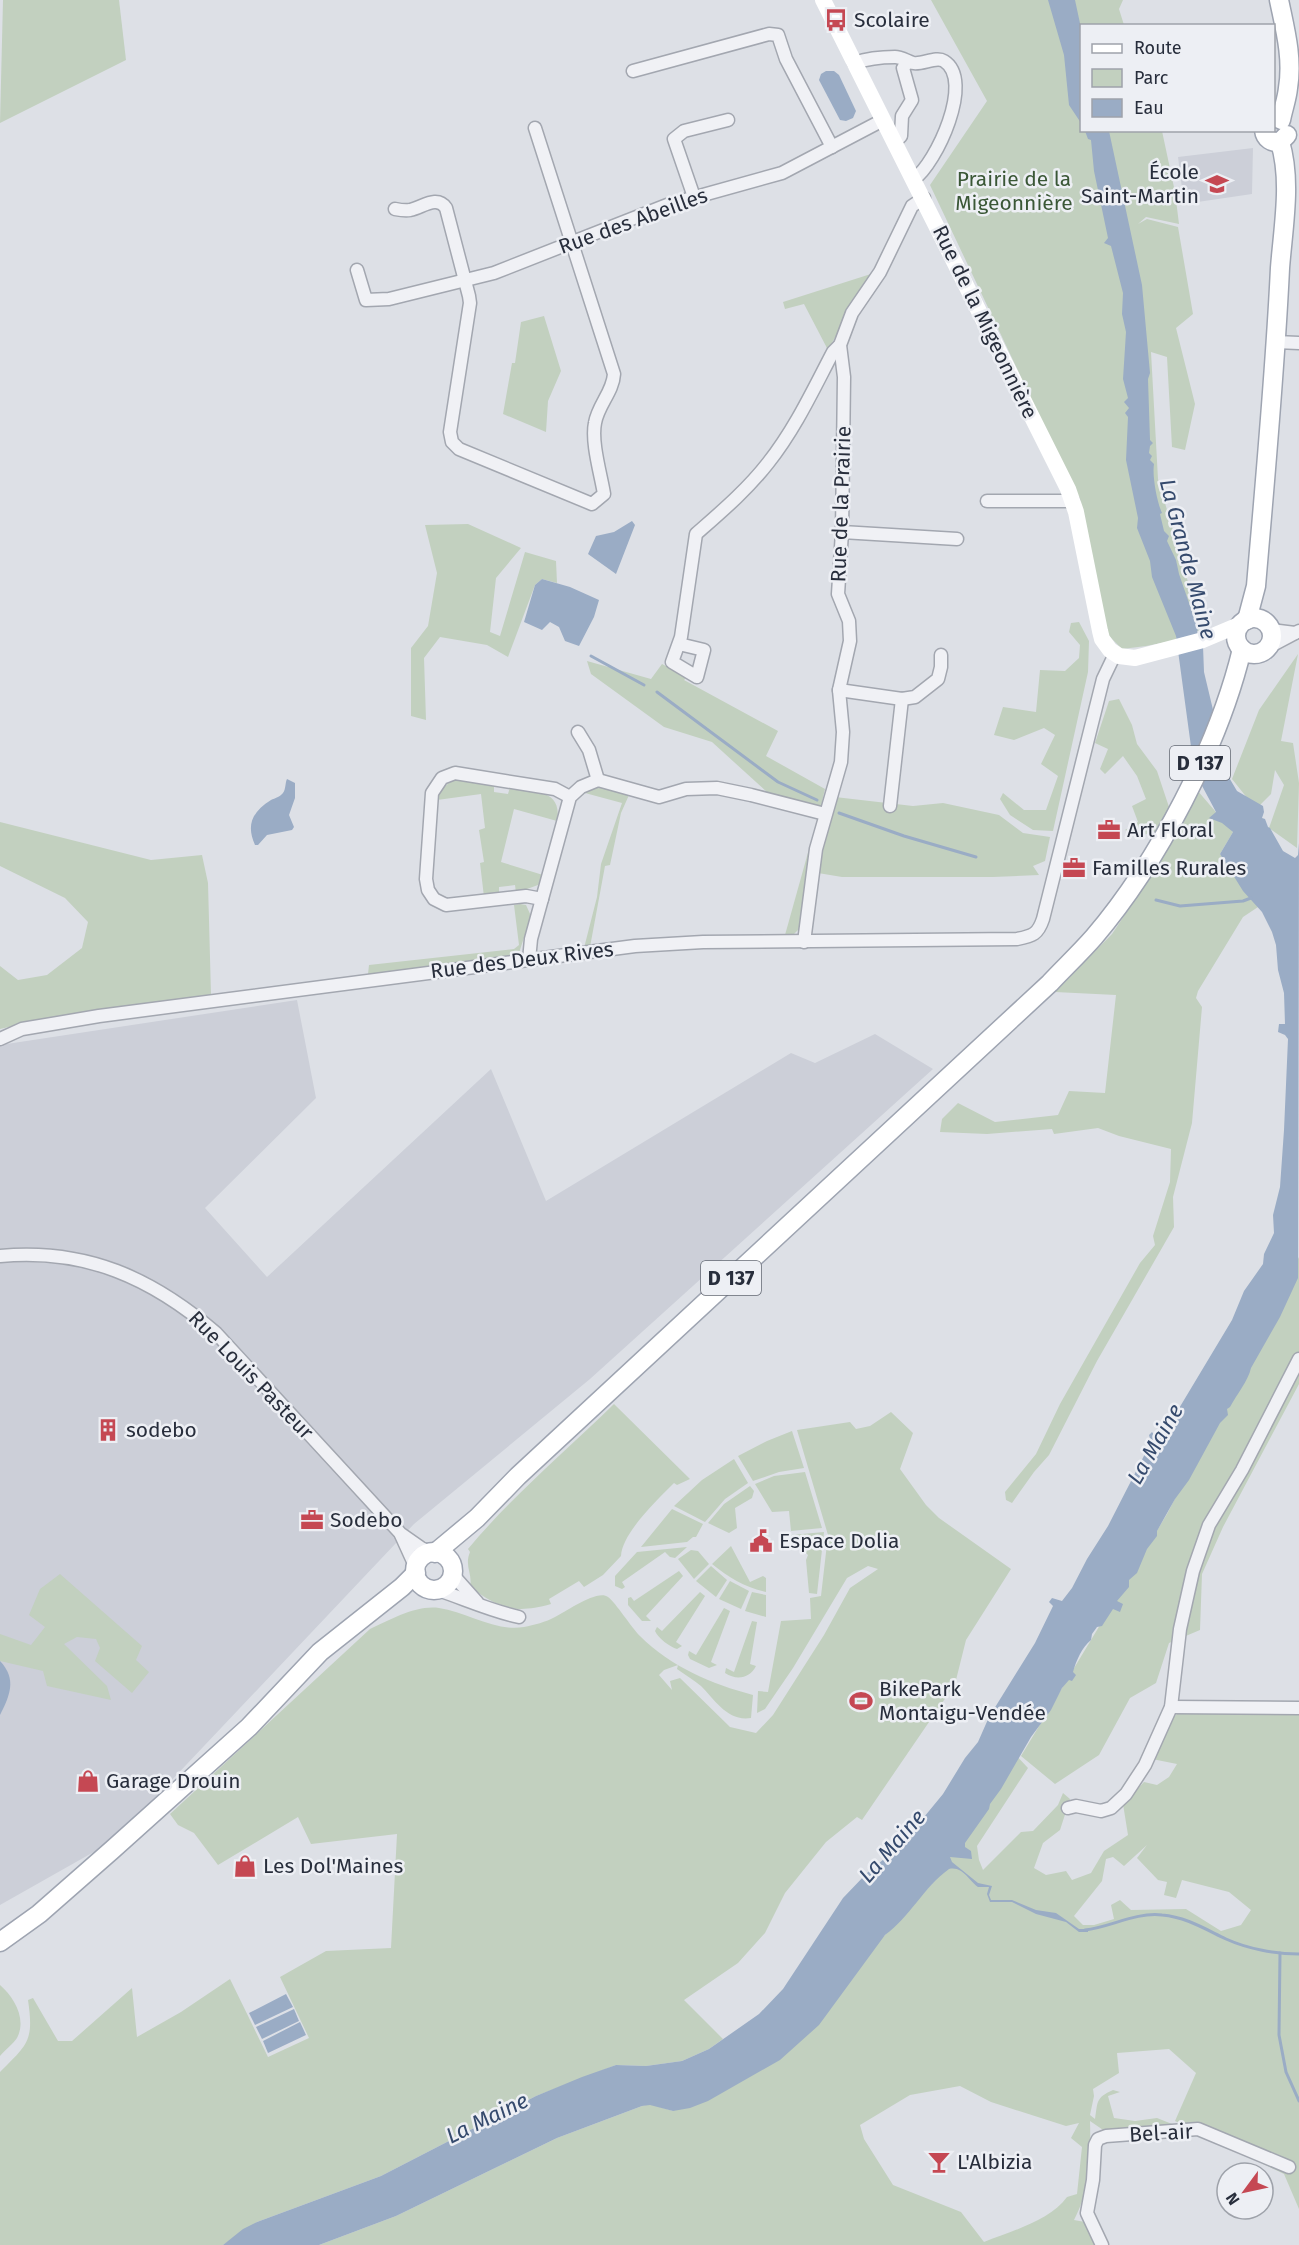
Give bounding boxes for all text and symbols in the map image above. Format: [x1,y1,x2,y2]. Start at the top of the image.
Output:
bus stop icon: Scolaire [823,7,849,33]
place label: Scolaire [854,7,930,33]
legend [1080,24,1275,132]
text: Route [1134,37,1182,59]
text: Parc [1134,67,1169,89]
text: Eau [1134,97,1164,119]
place label: École Saint-Martin [1081,159,1199,209]
park label: Prairie de la Migeonnière [955,166,1073,216]
school or university icon: École Saint-Martin [1204,171,1230,197]
street label: Rue des Abeilles [555,182,711,260]
street label: Rue de la Migeonnière [927,221,1043,423]
street label: Rue de la Prairie [825,425,857,583]
water label: La Grande Maine [1154,476,1222,642]
road number: D 137 [1170,746,1230,780]
office icon: Art Floral [1096,817,1122,843]
place label: Art Floral [1127,817,1213,843]
office icon: Familles Rurales [1061,855,1087,881]
place label: Familles Rurales [1092,855,1246,881]
street label: Rue des Deux Rives [429,936,615,984]
road number: D 137 [701,1261,761,1295]
street label: Rue Louis Pasteur [183,1305,319,1445]
water label: La Maine [1121,1399,1189,1489]
building icon: sodebo [95,1417,121,1443]
place label: sodebo [126,1417,197,1443]
office icon: Sodebo [299,1507,325,1533]
place label: Sodebo [330,1507,402,1533]
public building icon: Espace Dolia [748,1528,774,1554]
place label: Espace Dolia [779,1528,900,1554]
place label: BikePark Montaigu-Vendée [879,1676,1046,1726]
sports icon: BikePark Montaigu-Vendée [848,1688,874,1714]
shop icon: Garage Drouin [75,1768,101,1794]
place label: Garage Drouin [106,1768,241,1794]
water label: La Maine [853,1804,931,1888]
shop icon: Les Dol'Maines [232,1853,258,1879]
place label: Les Dol'Maines [263,1853,403,1879]
water label: La Maine [441,2087,533,2149]
street label: Bel-air [1128,2118,1194,2148]
bar icon: L'Albizia [926,2149,952,2175]
place label: L'Albizia [957,2149,1032,2175]
north arrow [1215,2161,1275,2221]
text: N [1222,2189,1244,2209]

